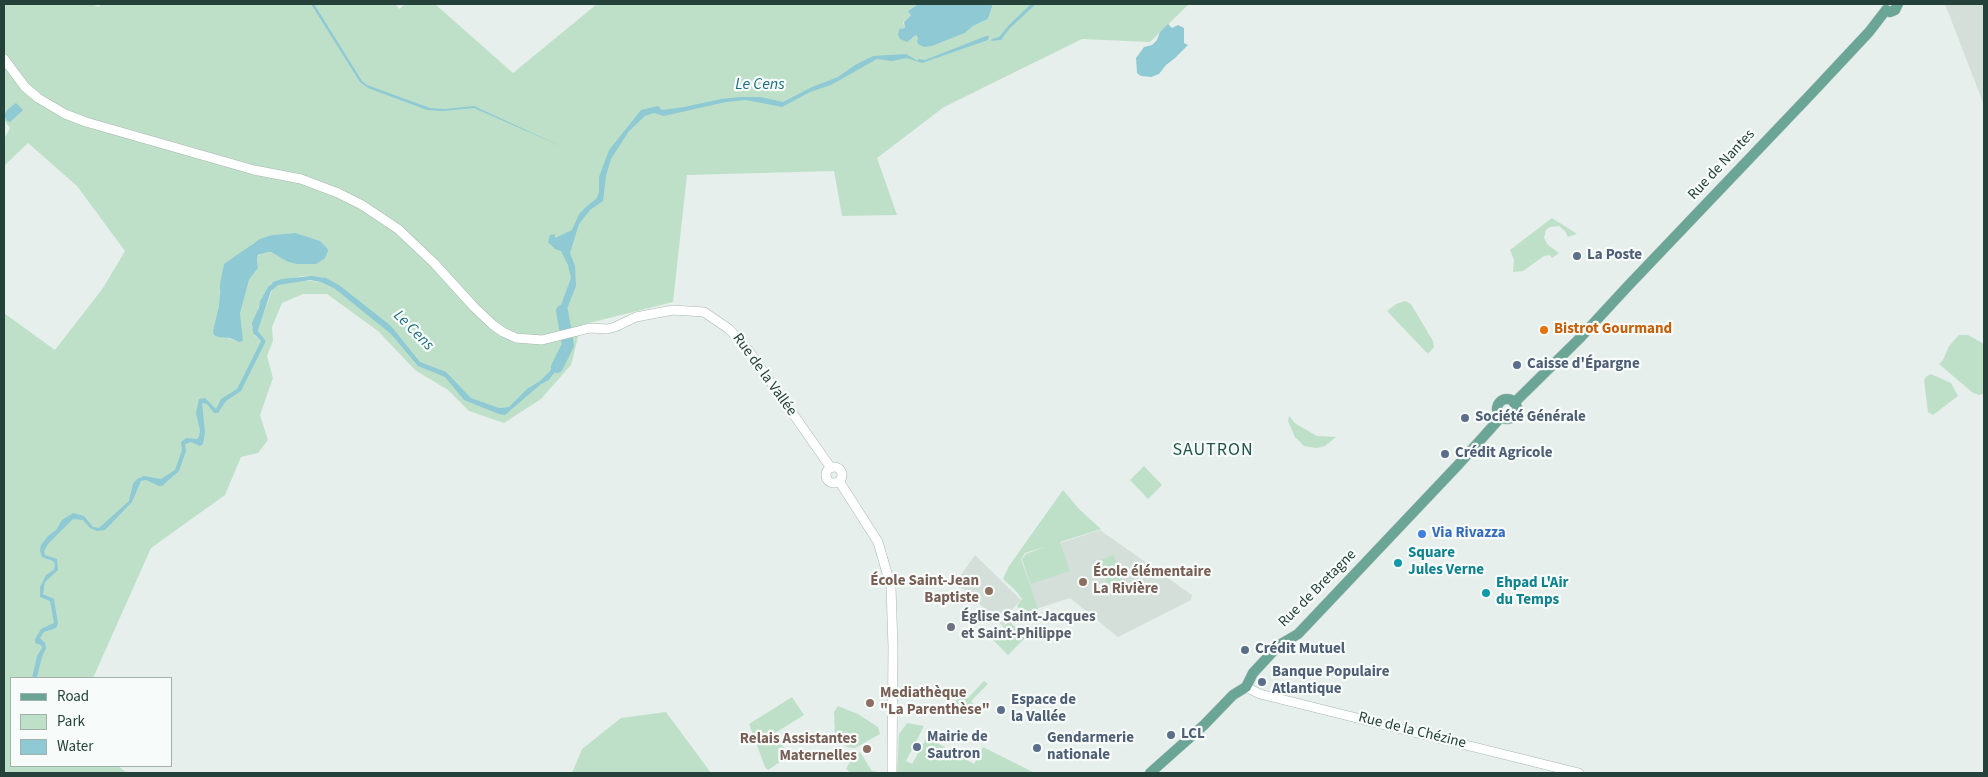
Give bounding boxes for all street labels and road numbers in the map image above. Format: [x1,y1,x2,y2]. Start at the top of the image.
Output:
street label: Rue de Nantes [1685,126,1759,204]
street label: Rue de la Vallée [728,330,800,420]
street label: Rue de Bretagne [1275,546,1361,632]
street label: Rue de la Chézine [1356,709,1468,753]

